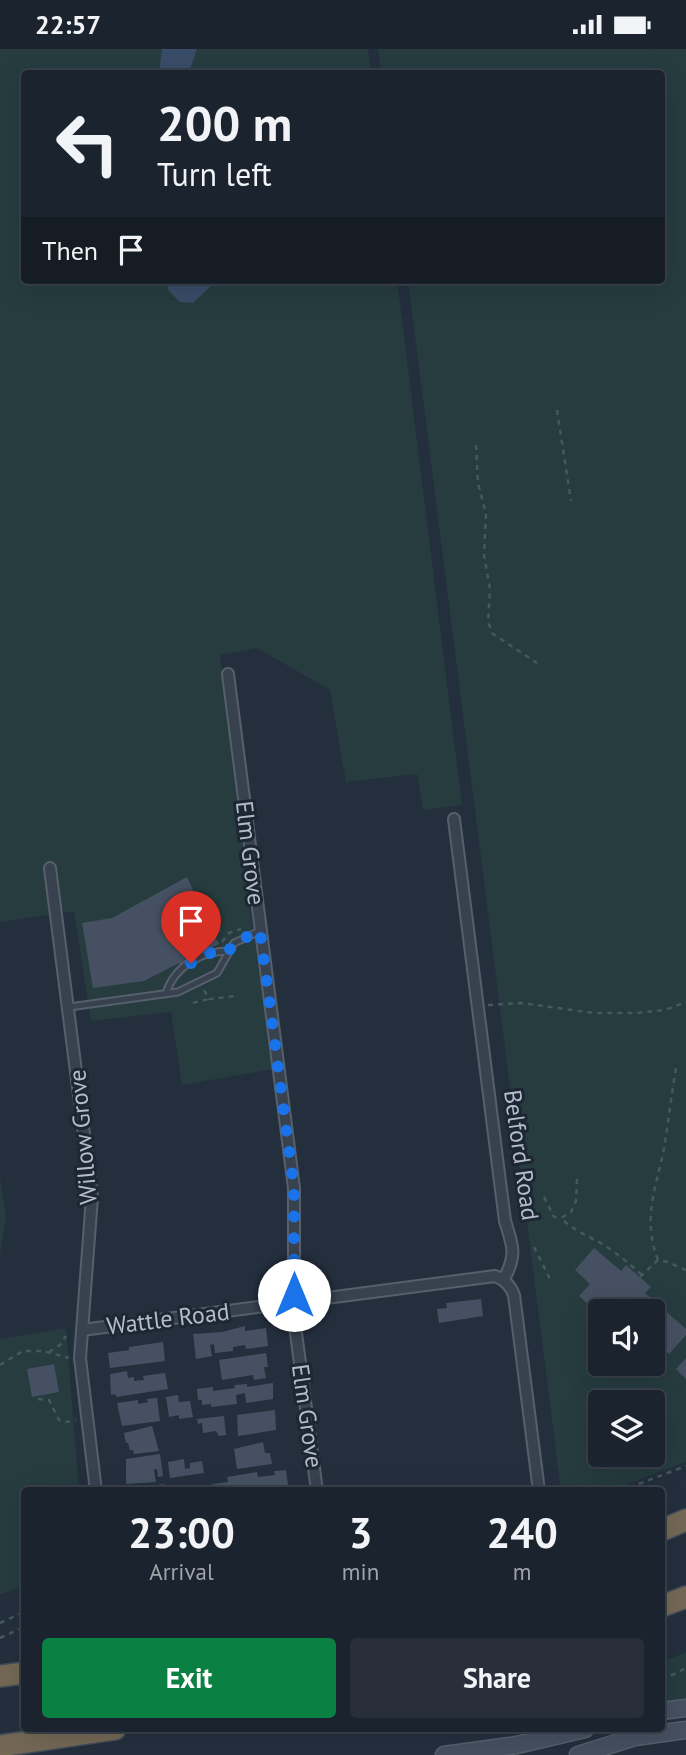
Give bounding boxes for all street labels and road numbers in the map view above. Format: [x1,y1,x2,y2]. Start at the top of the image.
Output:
street label: Elm Grove [229,799,272,907]
street label: Willow Grove [61,1068,104,1206]
street label: Belford Road [497,1088,546,1222]
street label: Wattle Road [105,1296,231,1341]
street label: Elm Grove [285,1362,330,1470]

